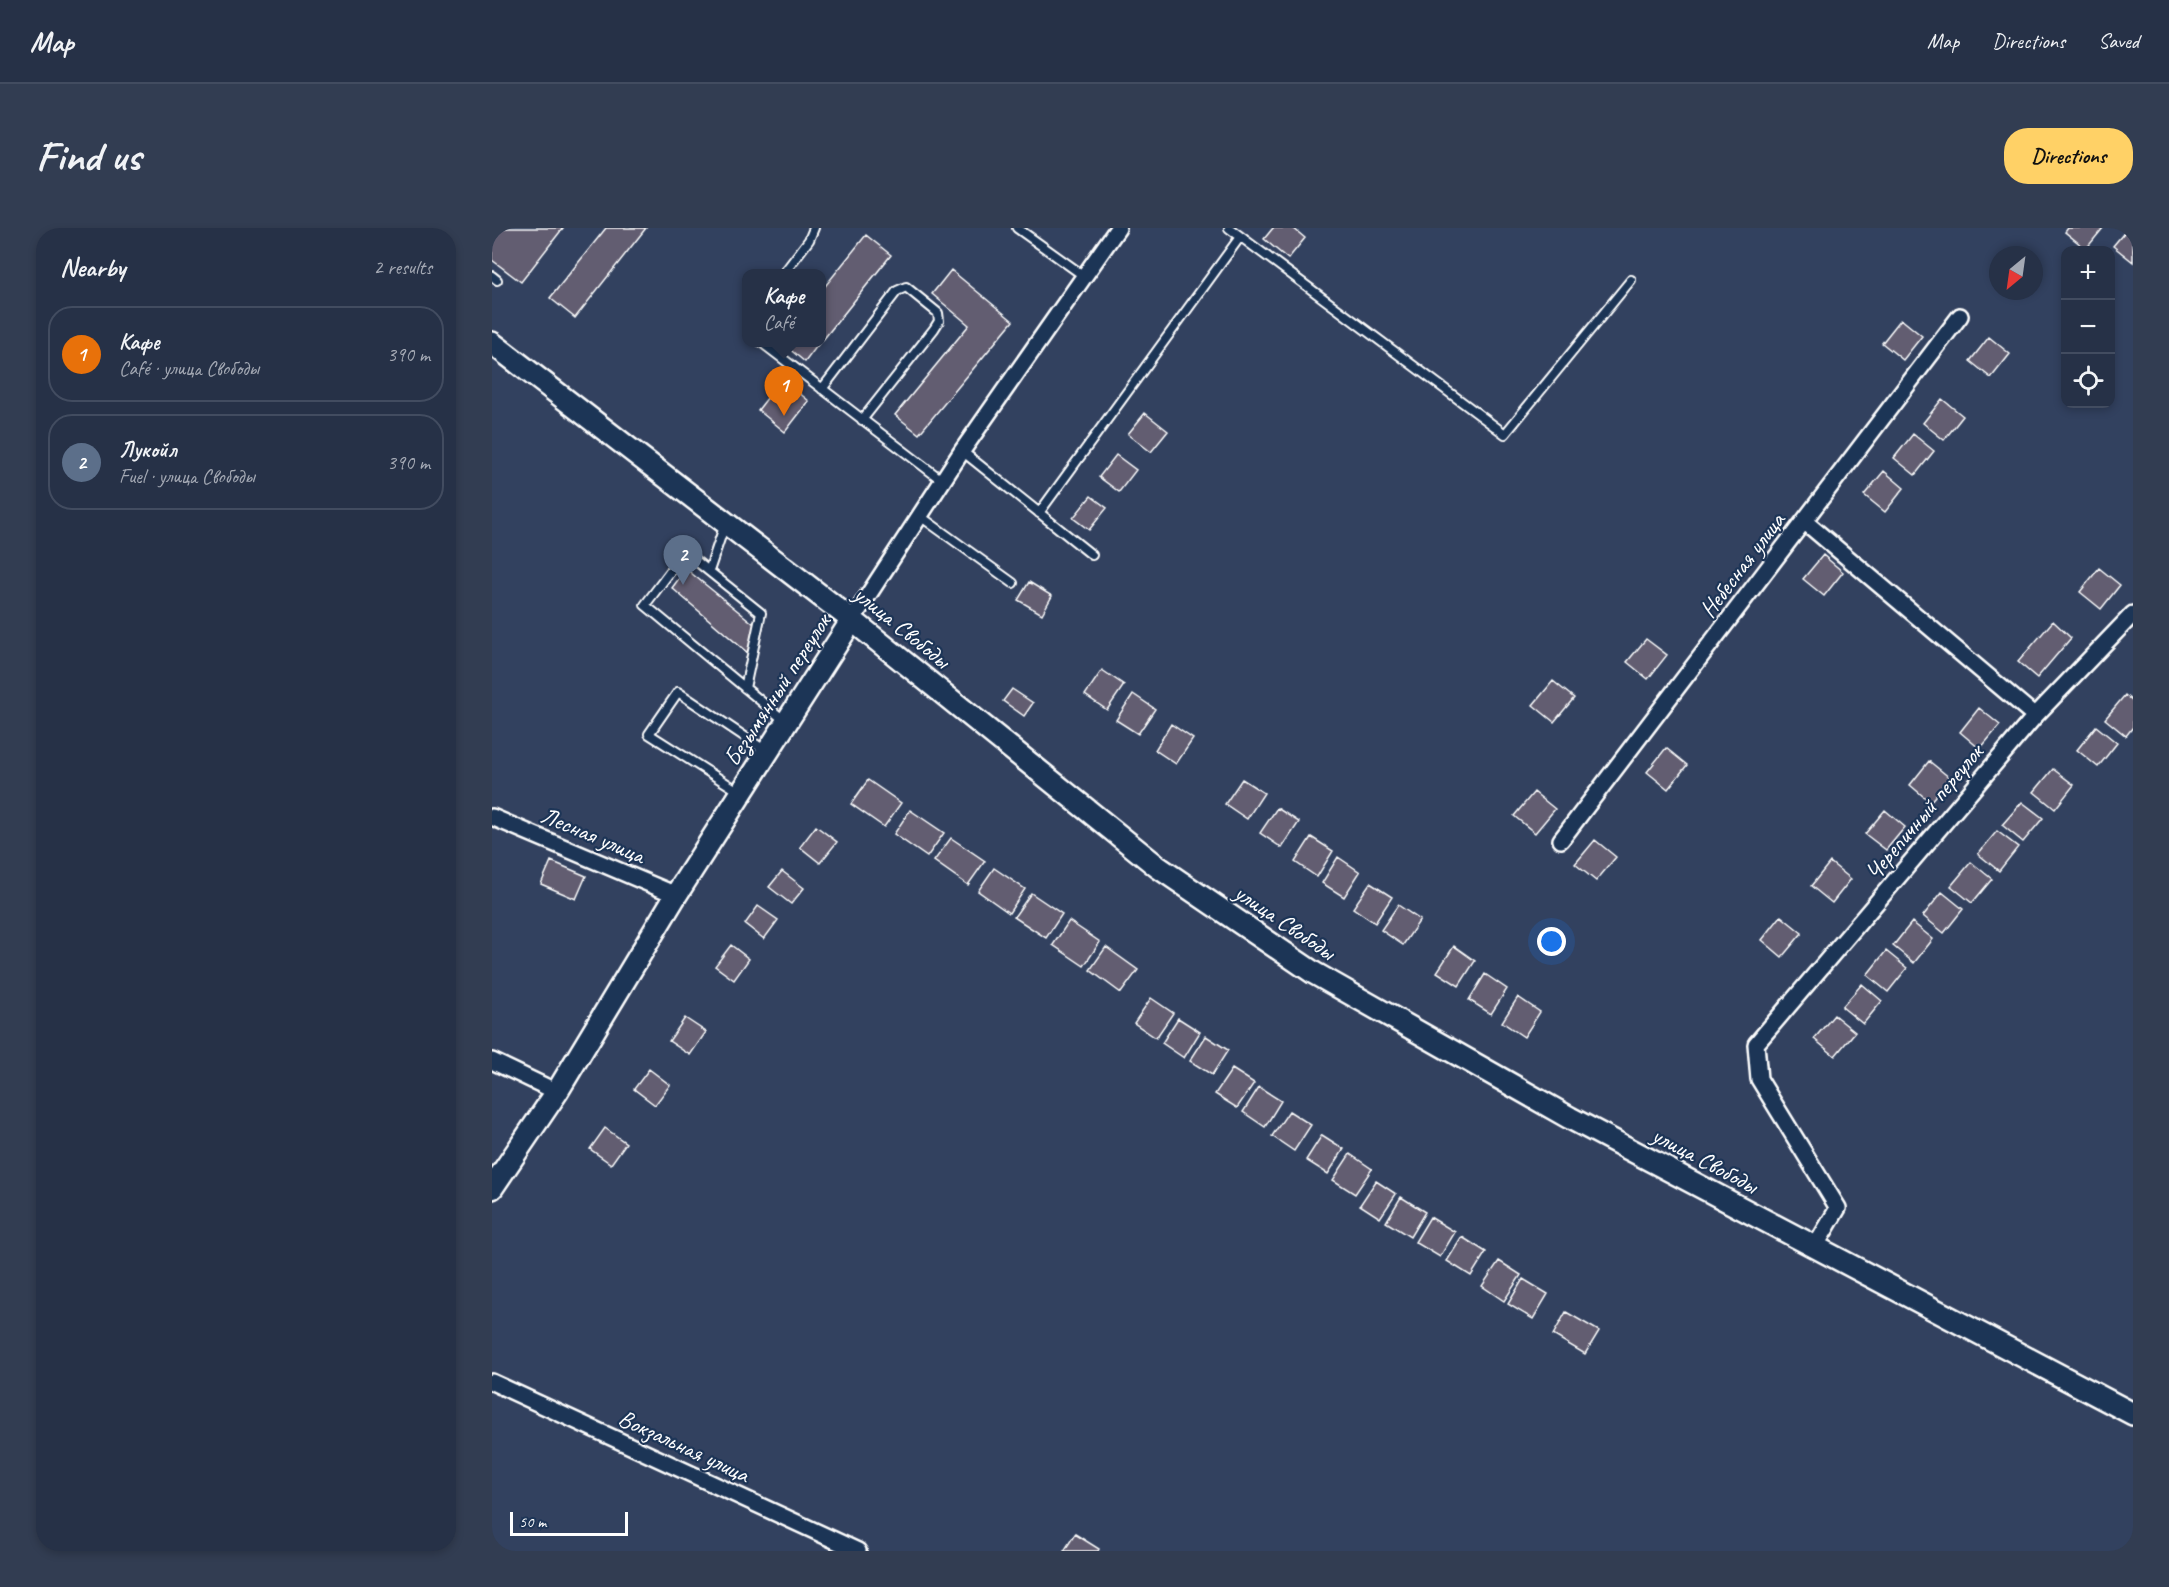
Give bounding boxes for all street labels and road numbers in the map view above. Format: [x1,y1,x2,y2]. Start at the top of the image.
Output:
street label: Небесная улица [1693,505,1792,624]
street label: улица Свободы [846,578,958,676]
street label: Безымянный переулок [717,607,839,772]
street label: Черепичный переулок [1858,736,1991,886]
street label: Лесная улица [537,800,651,871]
street label: улица Свободы [1227,876,1343,968]
street label: улица Свободы [1645,1119,1765,1201]
street label: Вокзальная улица [614,1403,756,1490]

